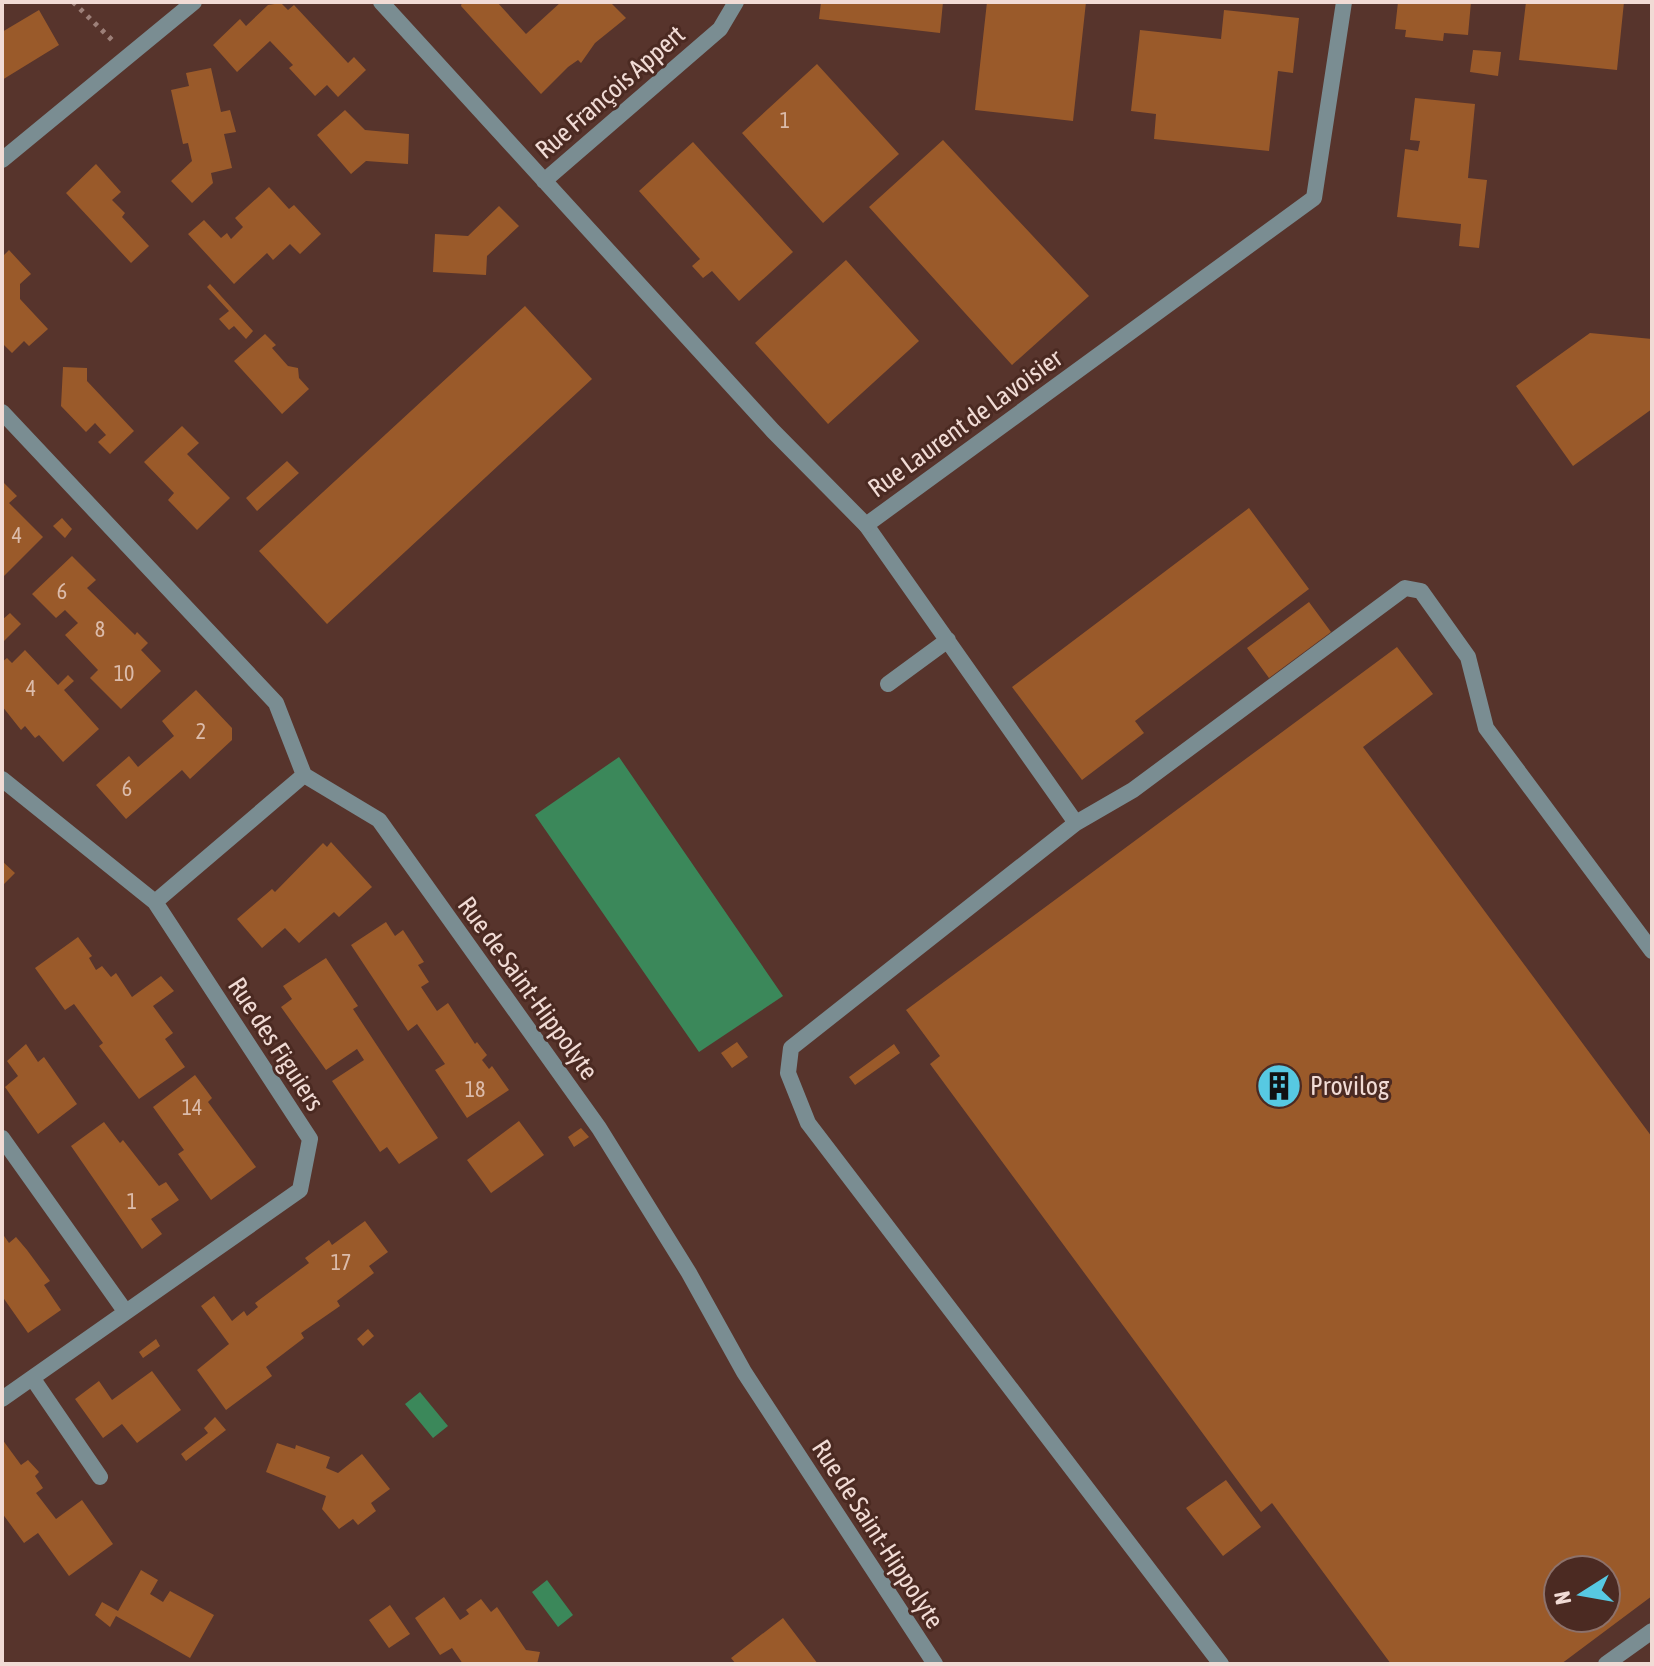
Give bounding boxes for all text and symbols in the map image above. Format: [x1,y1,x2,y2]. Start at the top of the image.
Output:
street label: Rue François Appert [529,19,691,165]
house number: 1 [780,107,790,133]
street label: Rue Laurent de Lavoisier [862,343,1068,503]
house number: 4 [12,522,22,548]
house number: 6 [57,578,67,604]
house number: 8 [95,616,105,642]
house number: 10 [114,660,134,686]
house number: 4 [26,675,36,701]
house number: 2 [196,718,206,744]
house number: 6 [122,775,132,801]
street label: Rue de Saint-Hippolyte [452,891,604,1085]
street label: Rue des Figuiers [222,972,330,1116]
building icon: Provilog [1255,1062,1303,1110]
place label: Provilog [1310,1071,1390,1101]
house number: 18 [465,1076,485,1102]
house number: 14 [182,1094,202,1120]
house number: 1 [127,1188,137,1214]
house number: 17 [331,1249,351,1275]
street label: Rue de Saint-Hippolyte [806,1434,950,1634]
north arrow [1542,1554,1622,1634]
text: N [1548,1589,1576,1607]

